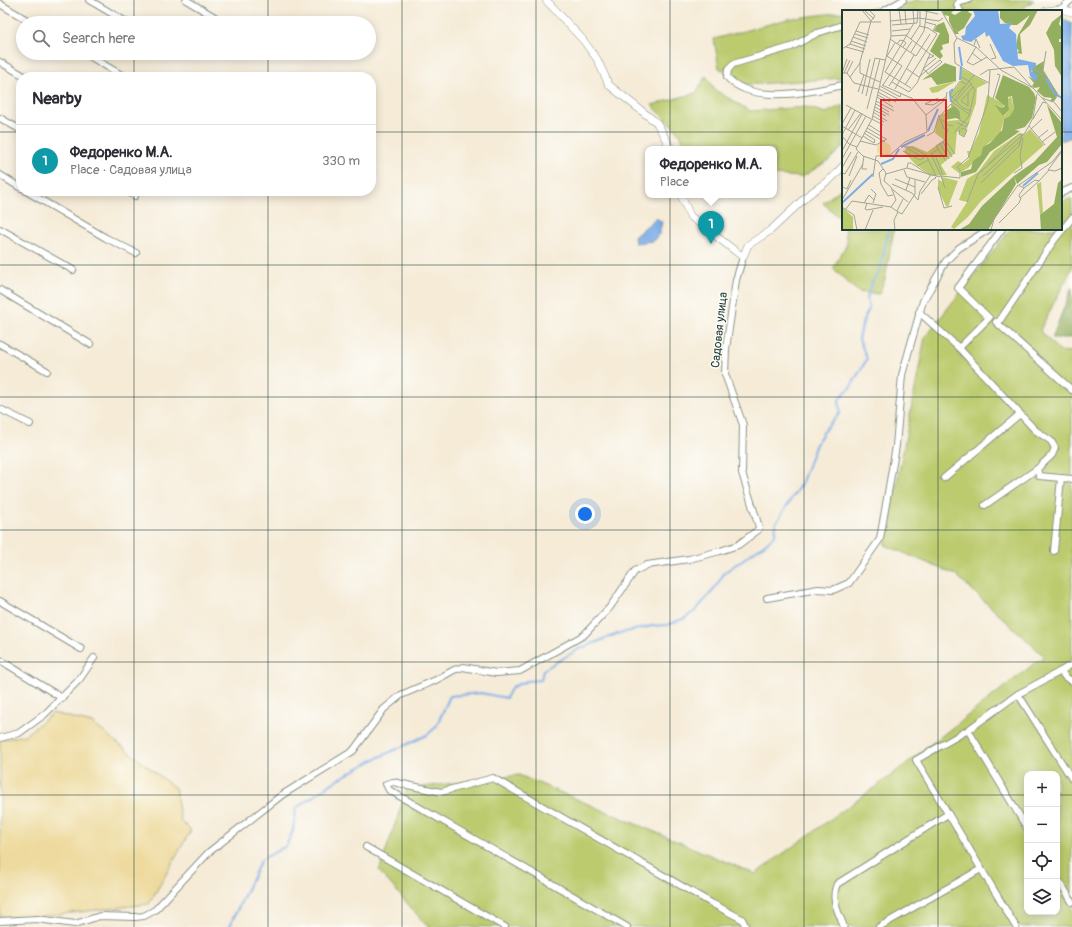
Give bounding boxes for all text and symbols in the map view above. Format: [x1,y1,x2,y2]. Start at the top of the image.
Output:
inset map [842,10,1062,230]
search box [16,16,376,60]
icon: search [30,27,52,49]
text: Search here [62,29,135,48]
text: Nearby [32,88,81,109]
text: Федоренко М.А. [70,143,173,162]
popup [645,146,777,198]
text: 1 [42,153,48,169]
text: 330 m [322,153,360,169]
text: Федоренко М.А. [660,155,762,174]
text: Place · Садовая улица [70,162,192,178]
text: Place [660,174,689,190]
pin: 1 [698,211,724,244]
street label: Садовая улица [708,291,731,369]
your location [575,504,595,524]
map controls [1024,771,1060,915]
button: + [1024,771,1060,807]
button: − [1024,807,1060,843]
button: locate [1024,843,1060,879]
button: layers [1024,879,1060,915]

